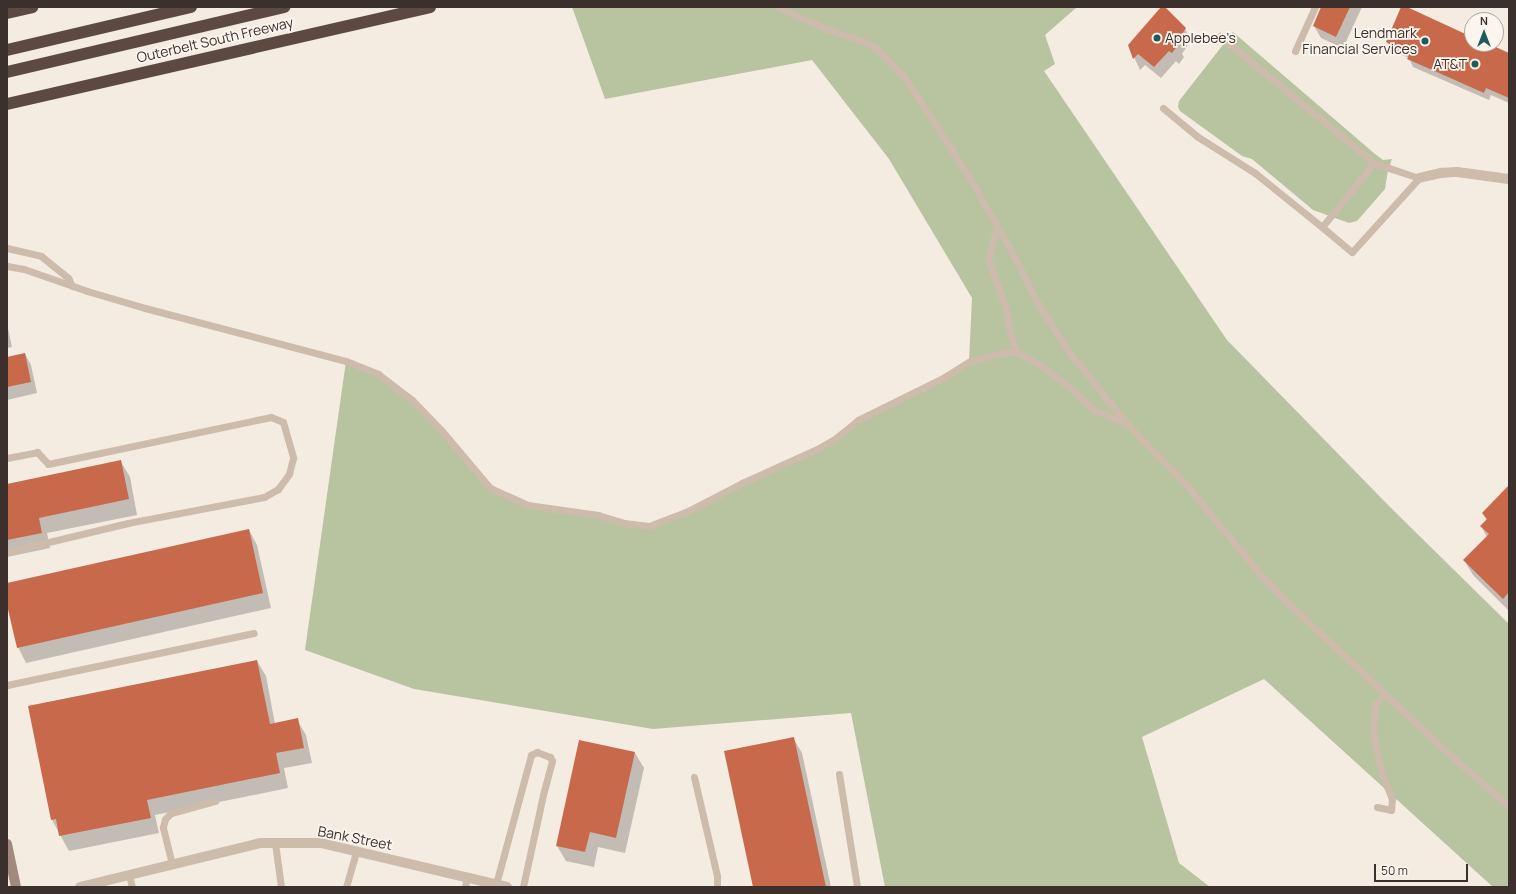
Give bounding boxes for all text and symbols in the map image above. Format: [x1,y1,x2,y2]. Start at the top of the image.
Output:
north arrow [1464,12,1504,52]
text: N [1480,13,1488,28]
street label: Outerbelt South Freeway [135,14,295,66]
place label: Lendmark Financial Services [1302,25,1417,58]
place label: Applebee's [1165,30,1236,46]
marker: Applebee's [1152,33,1162,43]
marker: Lendmark Financial Services [1420,36,1430,46]
place label: AT&T [1433,56,1467,72]
marker: AT&T [1470,59,1480,69]
street label: Bank Street [316,823,394,853]
scale bar [1376,856,1470,882]
text: 50 m [1381,862,1408,879]

